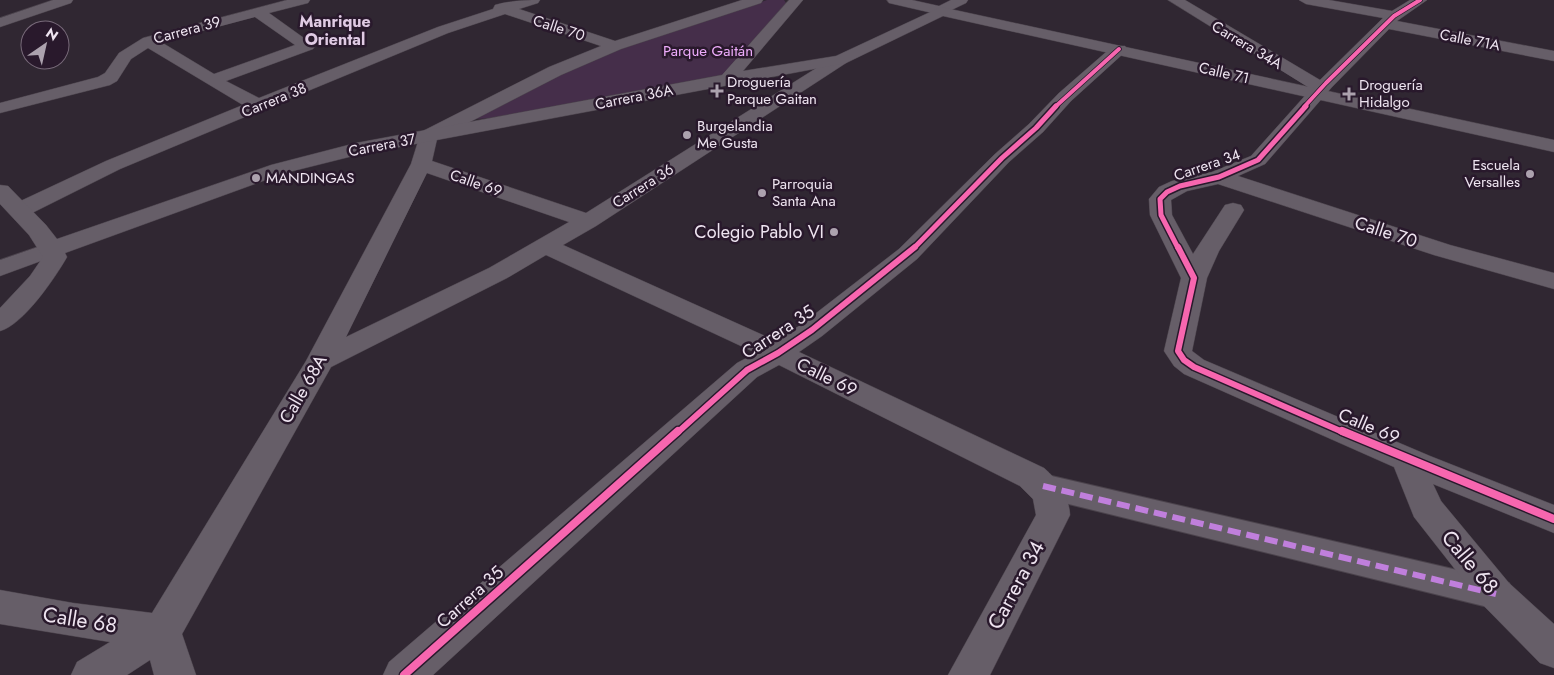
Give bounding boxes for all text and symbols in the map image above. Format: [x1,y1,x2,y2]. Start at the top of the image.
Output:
street label: Calle 70 [530,9,588,47]
street label: Carrera 39 [151,10,223,50]
district label: Manrique Oriental [299,10,371,51]
street label: Carrera 34A [1207,15,1287,75]
north arrow [20,20,70,70]
text: N [42,23,62,46]
street label: Calle 71A [1438,23,1502,57]
park label: Parque Gaitán [663,40,753,62]
street label: Calle 71 [1197,57,1251,89]
place label: Droguería Parque Gaitan [727,71,817,110]
place label: Droguería Hidalgo [1359,74,1423,113]
street label: Carrera 38 [238,77,310,123]
street label: Carrera 36A [593,79,675,115]
marker: Droguería Parque Gaitan [711,85,723,97]
marker: Droguería Hidalgo [1343,88,1355,100]
place label: Burgelandia Me Gusta [697,115,773,154]
street label: Carrera 37 [347,128,418,162]
marker: Burgelandia Me Gusta [681,129,693,141]
street label: Carrera 34 [1171,143,1243,187]
place label: Escuela Versalles [1464,154,1520,193]
street label: Carrera 36 [608,158,678,214]
street label: Calle 69 [447,164,505,202]
place label: MANDINGAS [266,167,354,189]
marker: Escuela Versalles [1524,168,1536,180]
marker: MANDINGAS [250,172,262,184]
place label: Parroquia Santa Ana [772,173,836,212]
marker: Parroquia Santa Ana [756,187,768,199]
street label: Calle 70 [1351,210,1421,254]
place label: Colegio Pablo VI [694,219,824,245]
marker: Colegio Pablo VI [828,226,840,238]
street label: Carrera 35 [736,299,820,365]
street label: Calle 68A [273,350,333,428]
street label: Calle 69 [792,351,862,403]
street label: Calle 69 [1334,401,1404,451]
street label: Calle 68 [1434,524,1506,600]
street label: Carrera 34 [980,535,1052,635]
street label: Carrera 35 [431,560,509,634]
street label: Calle 68 [41,599,119,641]

